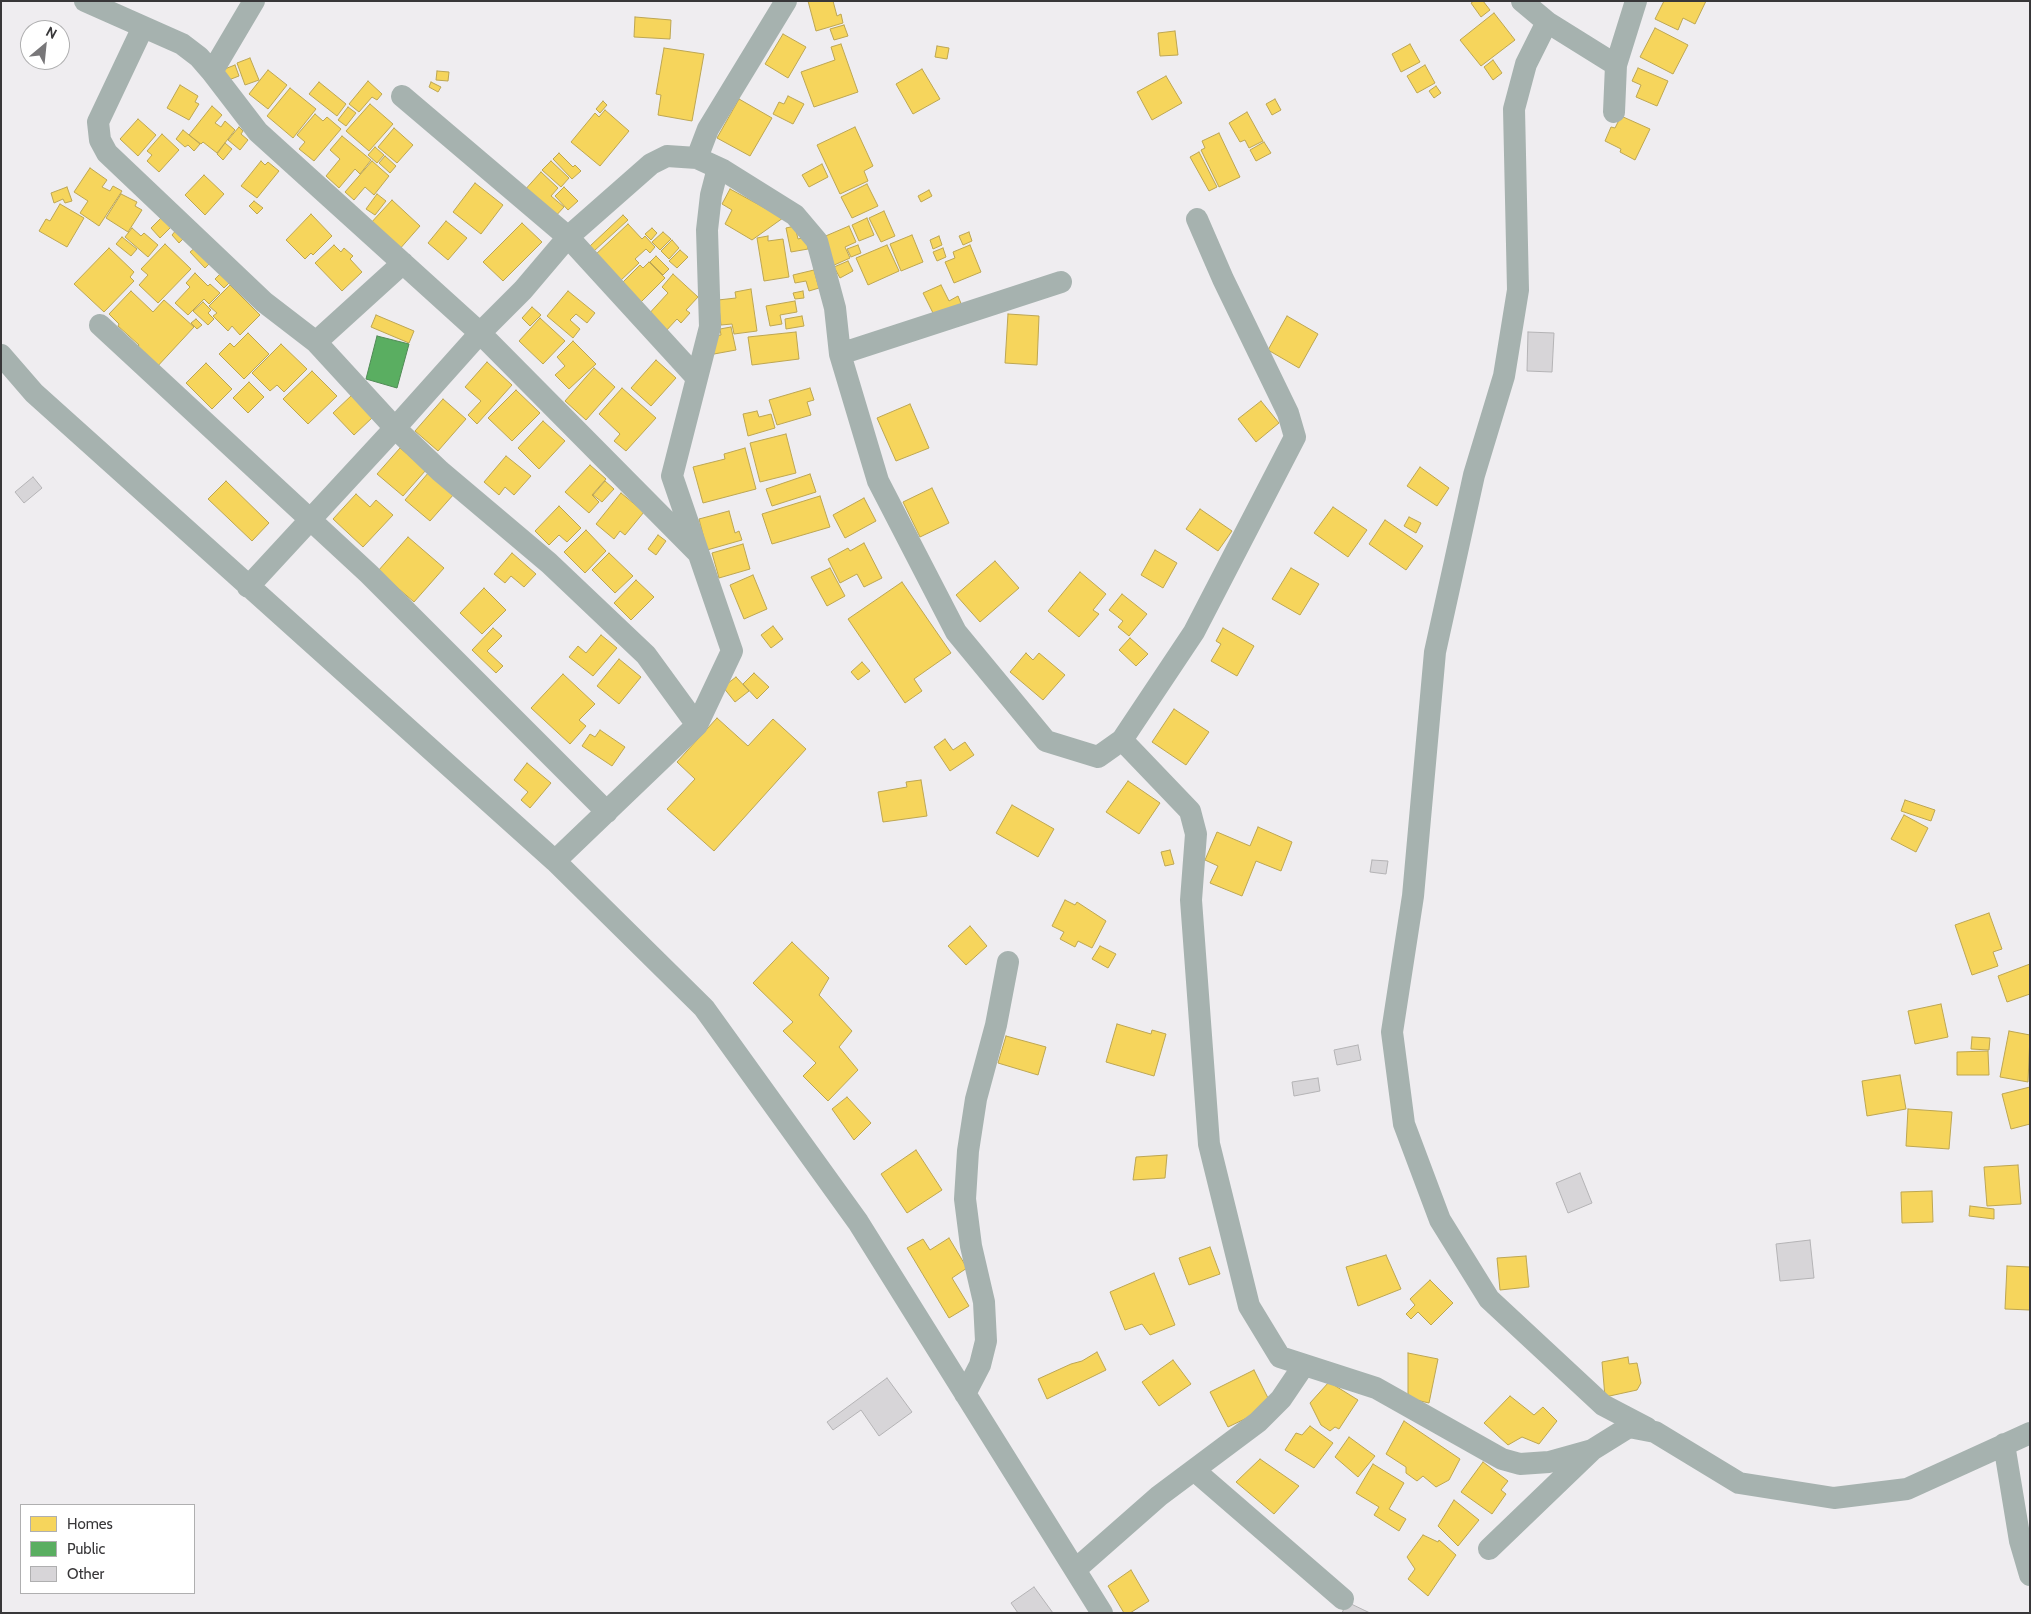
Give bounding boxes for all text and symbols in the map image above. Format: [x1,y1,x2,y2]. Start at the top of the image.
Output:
north arrow [20,20,70,70]
text: N [43,22,60,43]
legend [20,1504,195,1594]
text: Homes [67,1515,113,1533]
text: Public [67,1540,105,1558]
text: Other [67,1565,104,1583]

